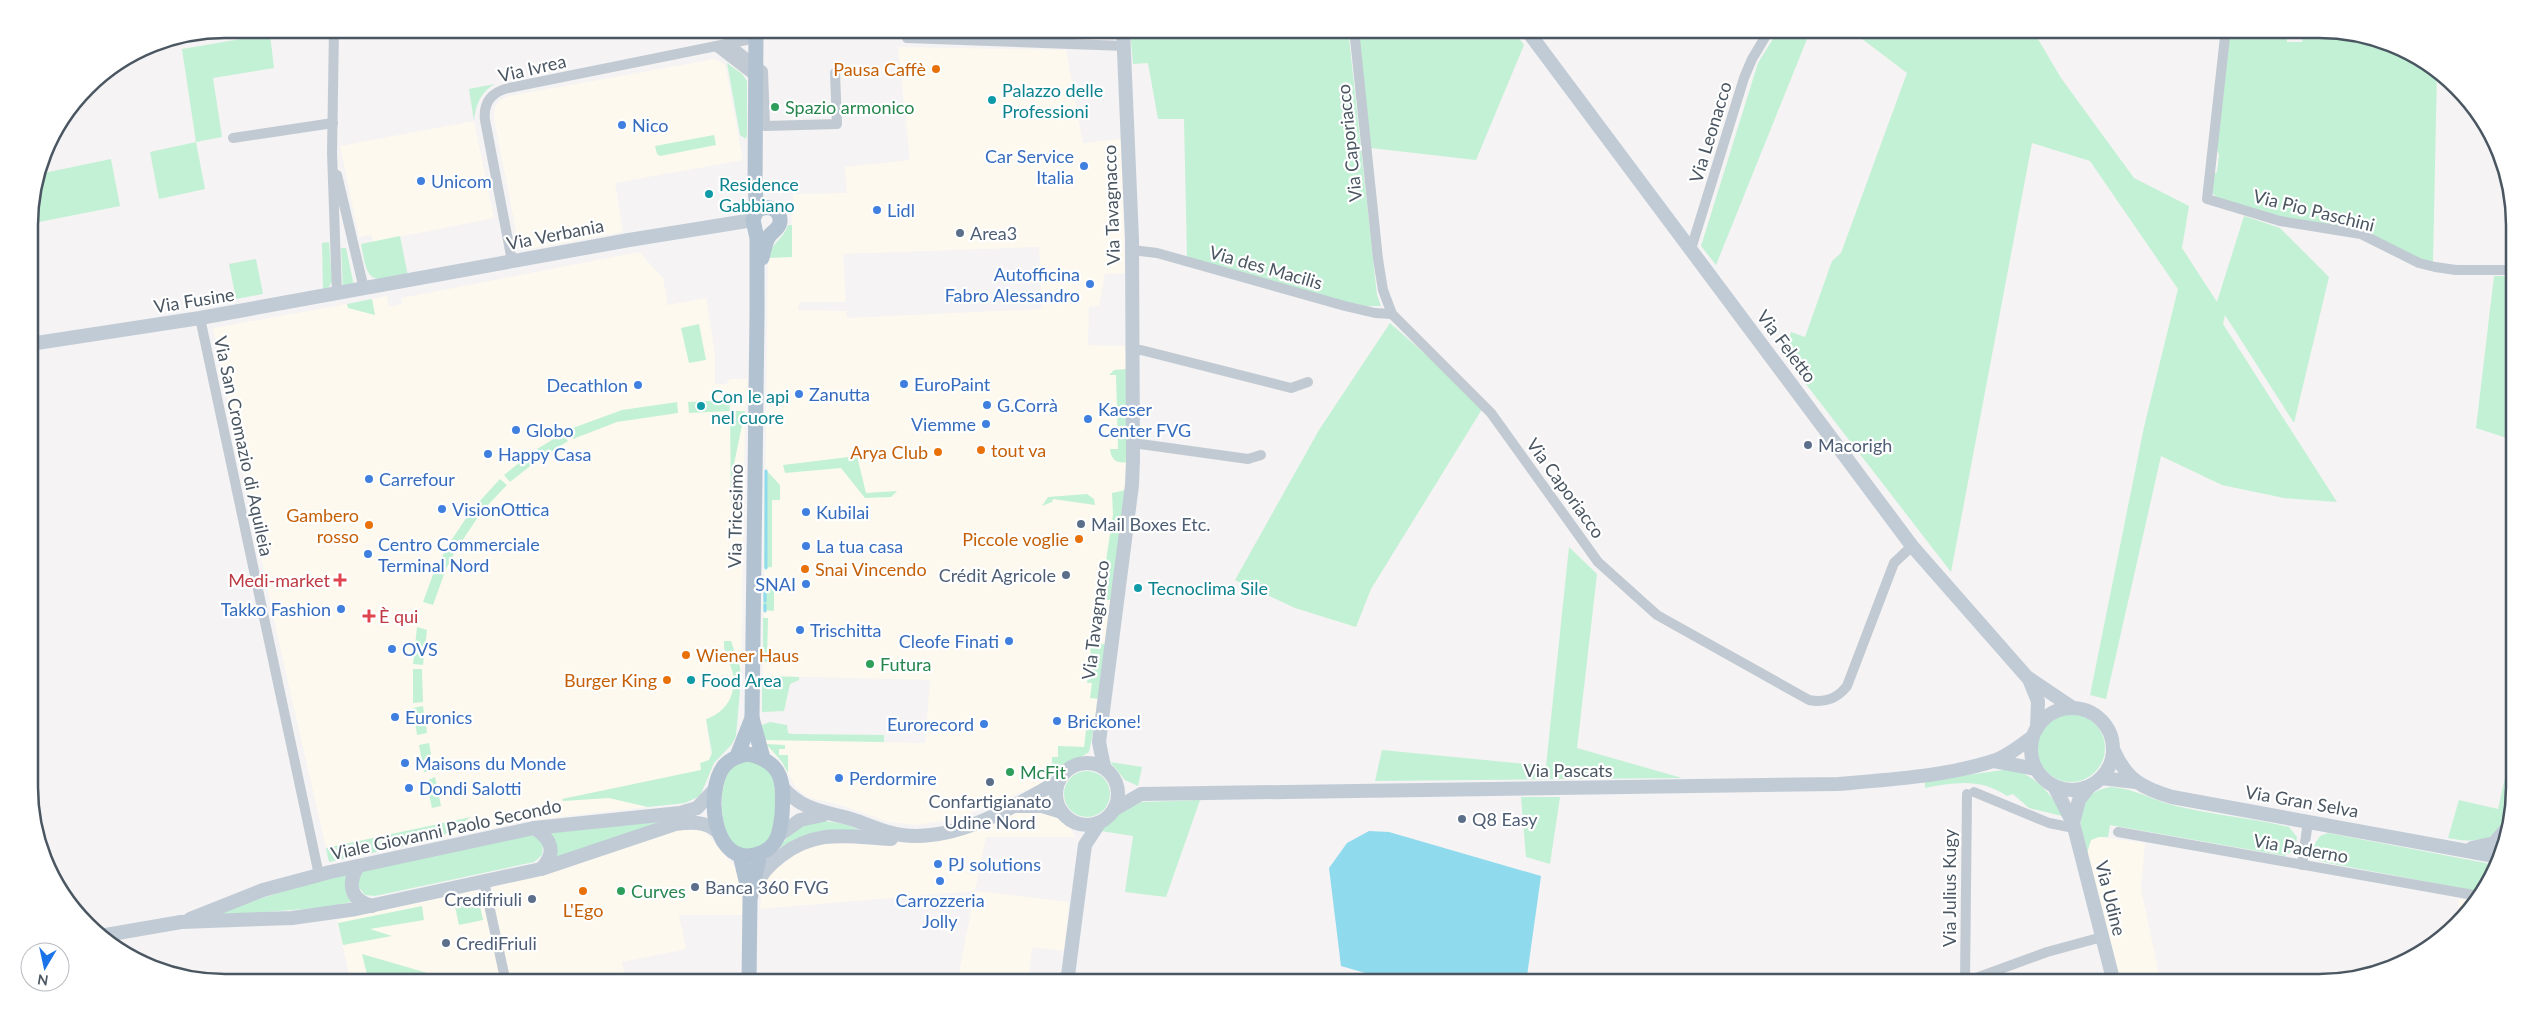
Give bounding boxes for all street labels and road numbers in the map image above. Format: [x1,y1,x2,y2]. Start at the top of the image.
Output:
street label: Via Ivrea [496,50,568,86]
street label: Via Leonacco [1684,79,1736,185]
street label: Via Caporiacco [1332,83,1366,203]
street label: Via Tavagnacco [1098,144,1124,266]
street label: Via Pio Paschini [2251,184,2377,236]
street label: Via Verbania [504,214,606,254]
street label: Via des Macilis [1207,240,1325,294]
street label: Via Fusine [152,283,236,317]
street label: Via Feletto [1753,305,1821,387]
street label: Via San Cromazio di Aquileia [210,334,278,558]
street label: Via Caporiacco [1522,434,1610,542]
street label: Via Tricesimo [723,464,747,568]
street label: Via Tavagnacco [1077,559,1113,681]
street label: Via Pascats [1524,759,1613,781]
street label: Via Gran Selva [2244,780,2360,822]
street label: Viale Giovanni Paolo Secondo [329,794,563,864]
street label: Via Julius Kugy [1938,828,1960,947]
street label: Via Paderno [2252,829,2350,867]
street label: Via Udine [2091,858,2131,938]

